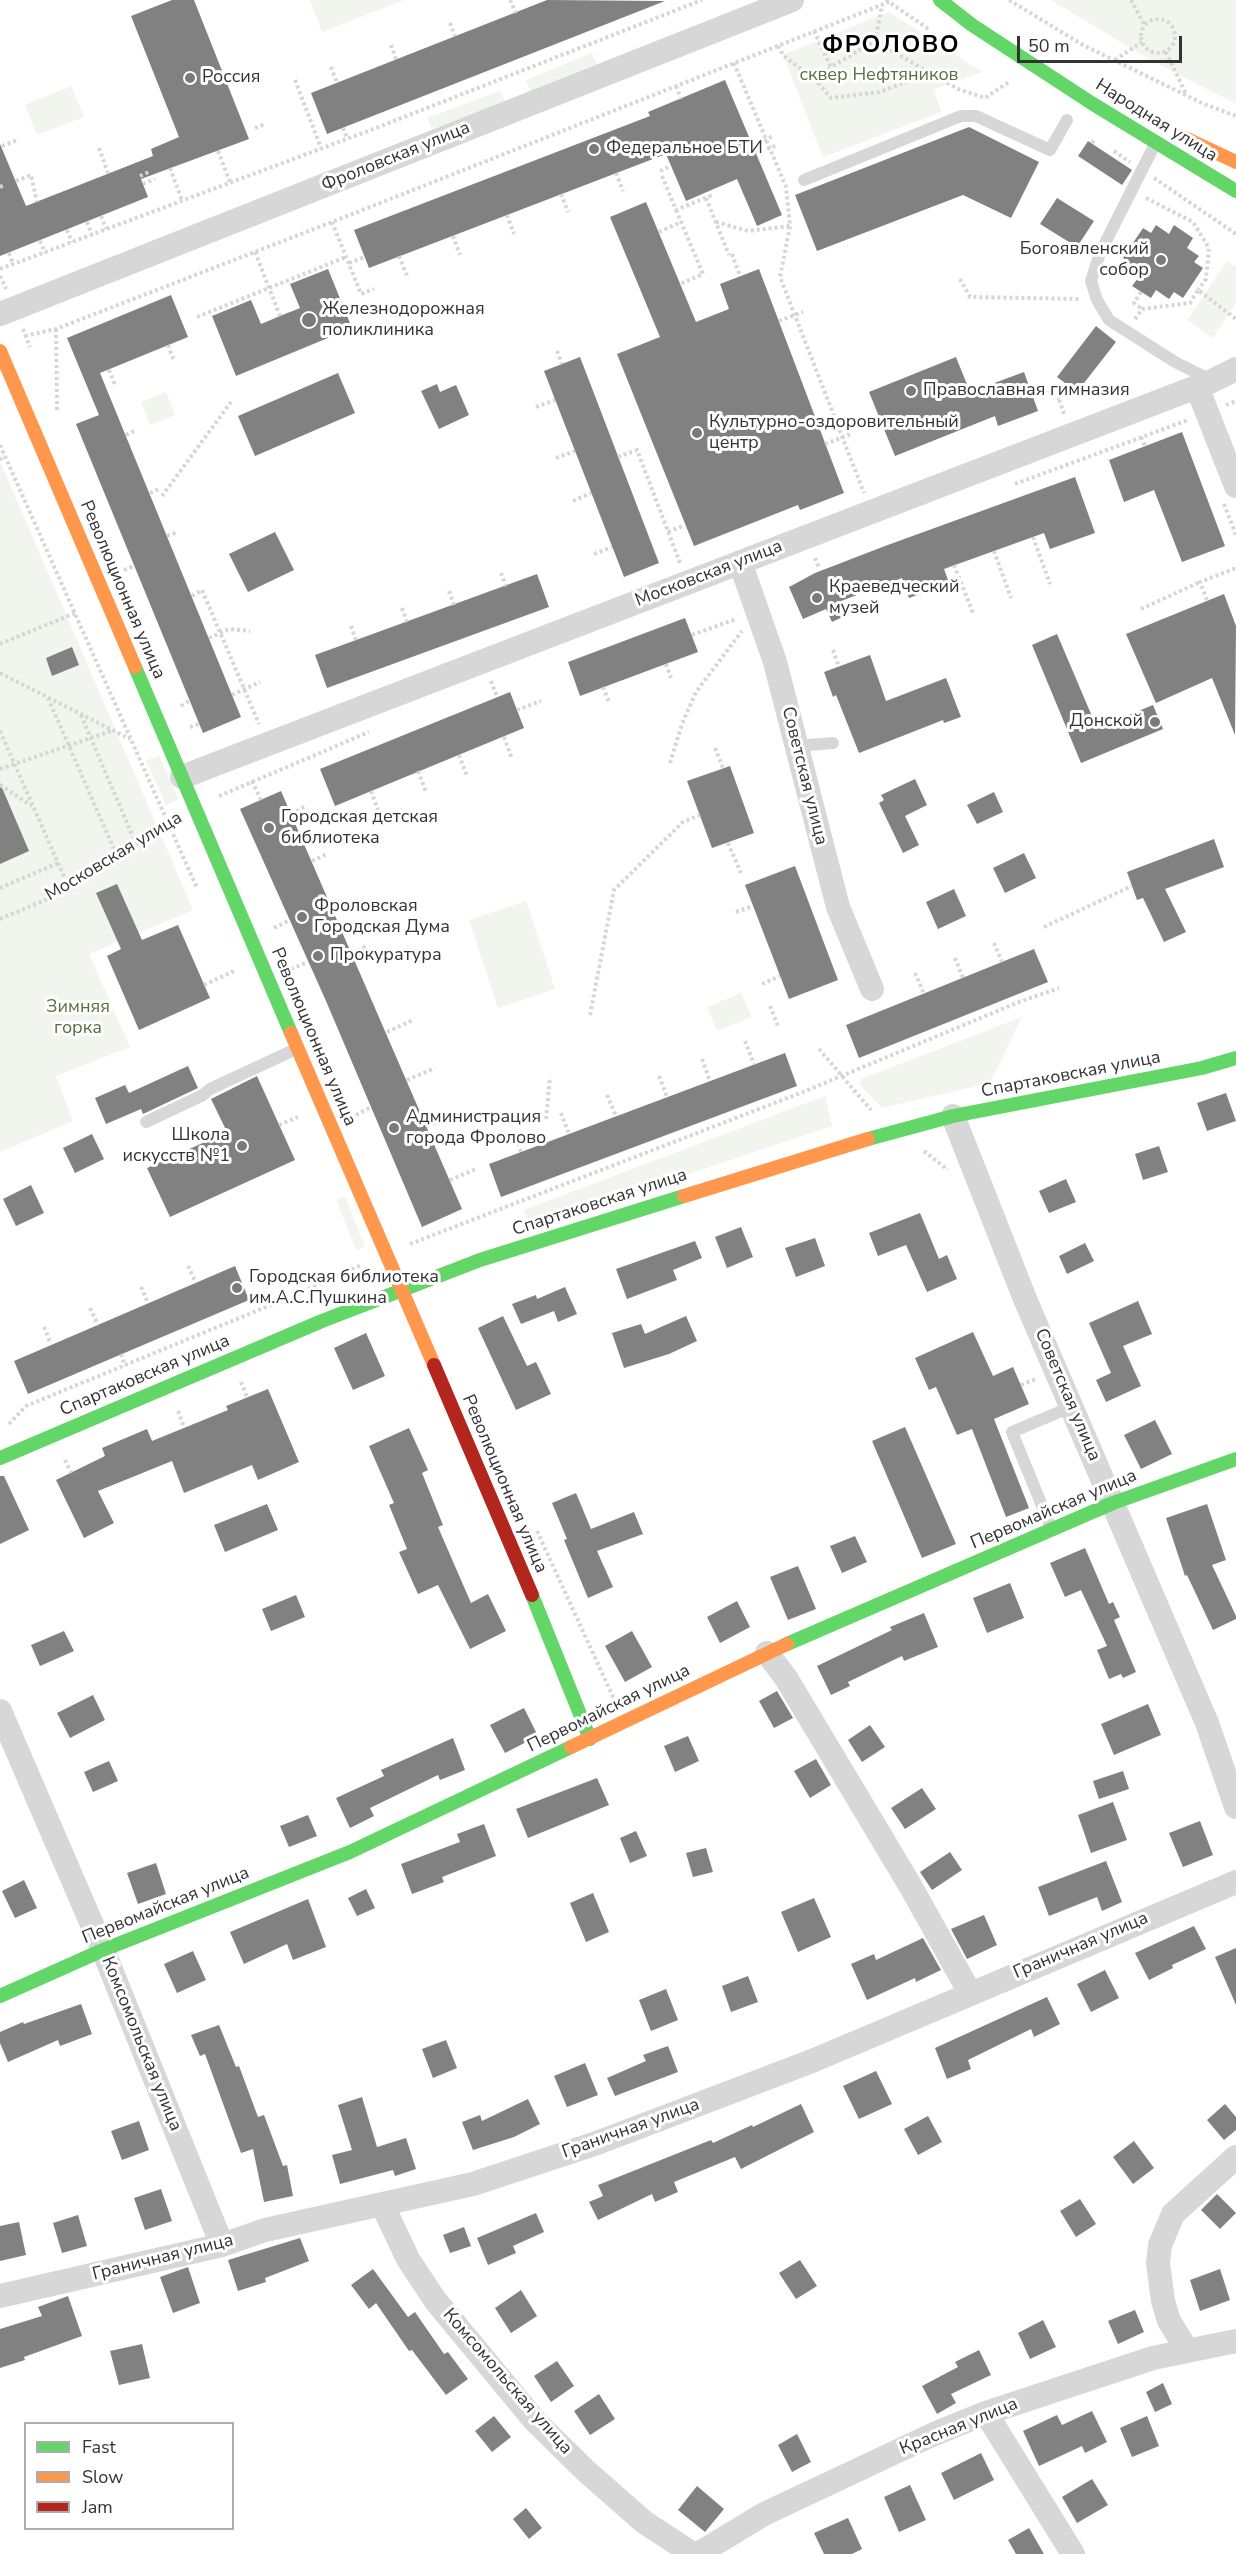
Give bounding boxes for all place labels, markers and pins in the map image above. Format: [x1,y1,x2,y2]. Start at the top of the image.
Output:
place label: Россия [202,67,261,89]
marker: Россия [183,71,197,85]
place label: Федеральное БТИ [606,138,763,160]
marker: Федеральное БТИ [587,142,601,156]
place label: Богоявленский собор [1020,239,1149,282]
marker: Богоявленский собор [1154,253,1168,267]
place label: Железнодорожная поликлиника [322,299,485,342]
marker: Железнодорожная поликлиника [300,311,318,329]
place label: Православная гимназия [923,380,1130,402]
marker: Православная гимназия [904,384,918,398]
place label: Культурно-оздоровительный центр [709,412,959,454]
marker: Культурно-оздоровительный центр [690,426,704,440]
place label: Краеведческий музей [829,577,960,620]
marker: Краеведческий музей [810,591,824,605]
place label: Донской [1070,711,1143,733]
marker: Донской [1148,715,1162,729]
place label: Городская детская библиотека [281,807,438,850]
marker: Городская детская библиотека [262,821,276,835]
place label: Фроловская Городская Дума [314,896,450,938]
marker: Фроловская Городская Дума [295,910,309,924]
place label: Прокуратура [330,945,442,967]
marker: Прокуратура [311,949,325,963]
place label: Администрация города Фролово [406,1107,546,1150]
marker: Администрация города Фролово [387,1121,401,1135]
place label: Школа искусств №1 [122,1125,230,1168]
marker: Школа искусств №1 [235,1139,249,1153]
place label: Городская библиотека им.А.С.Пушкина [249,1267,439,1310]
marker: Городская библиотека им.А.С.Пушкина [230,1281,244,1295]

